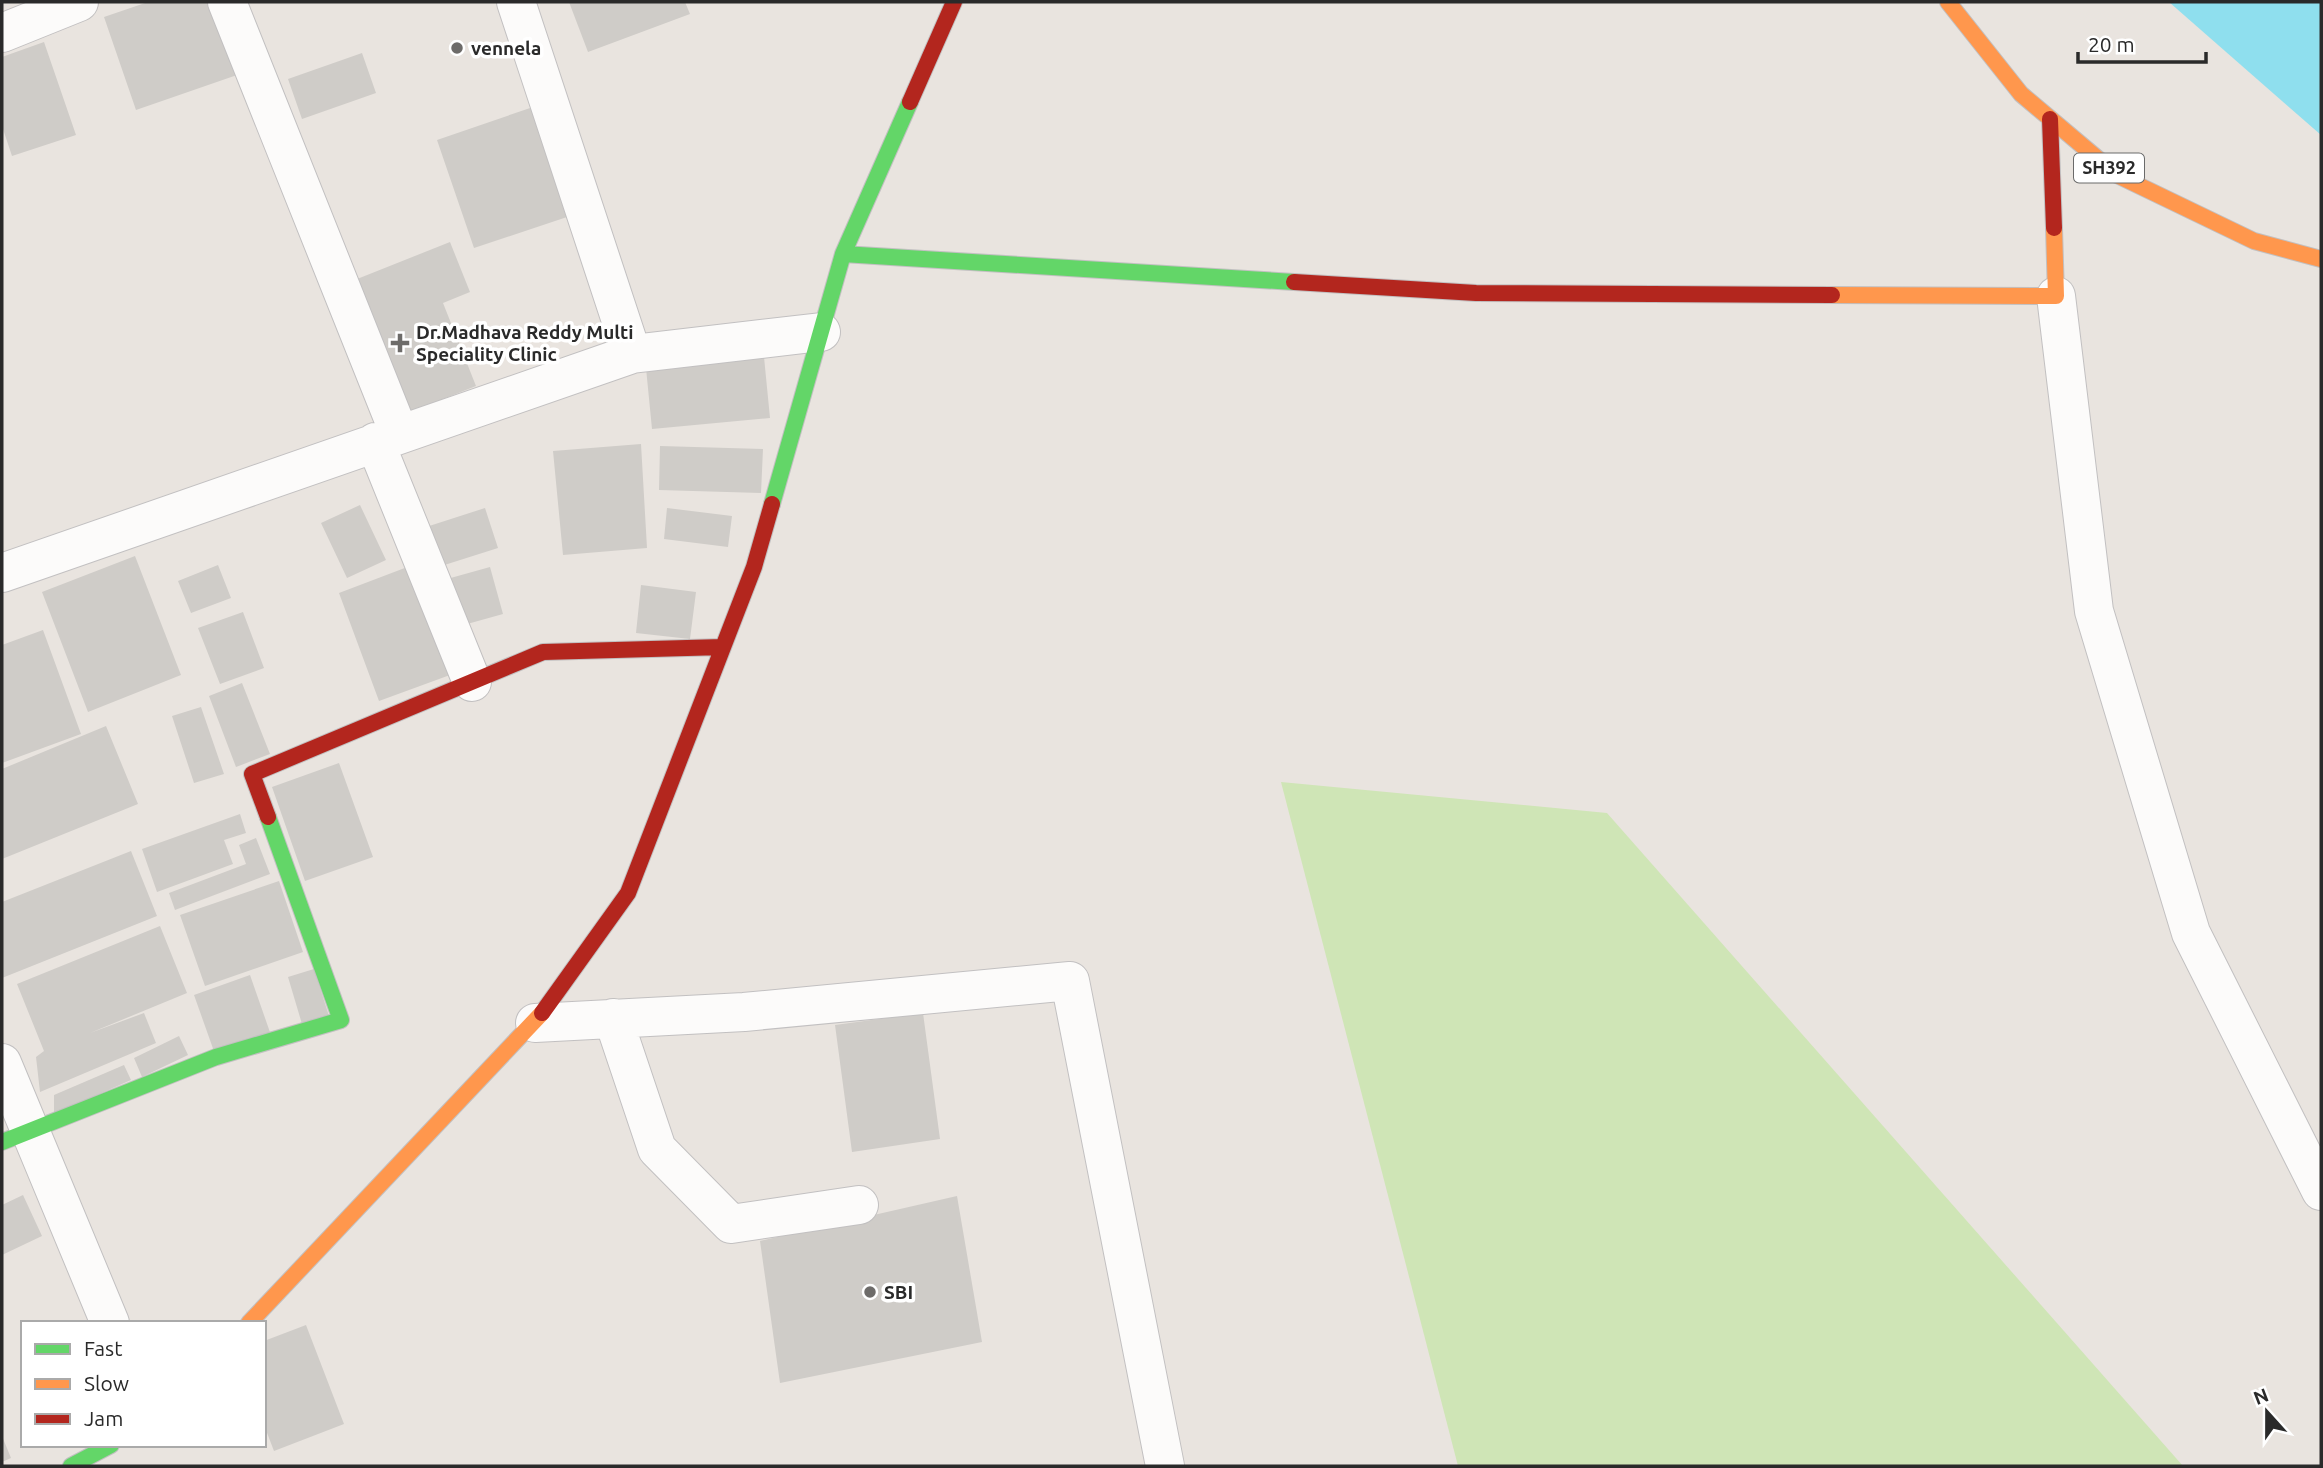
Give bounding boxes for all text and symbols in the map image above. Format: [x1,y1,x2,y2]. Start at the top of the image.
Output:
scale bar [2078,21,2206,65]
text: 20 m [2088,32,2135,56]
place label: vennela [471,37,541,59]
marker: vennela [449,40,465,56]
road number: SH392 [2074,154,2144,182]
place label: Dr.Madhava Reddy Multi Speciality Clinic [416,321,634,365]
marker: Dr.Madhava Reddy Multi Speciality Clinic [390,333,410,353]
place label: SBI [884,1281,913,1303]
marker: SBI [862,1284,878,1300]
legend [21,1321,266,1447]
text: Fast [84,1336,122,1360]
text: Slow [84,1371,129,1395]
north arrow [2232,1377,2302,1447]
text: N [2250,1383,2271,1409]
text: Jam [84,1406,123,1430]

